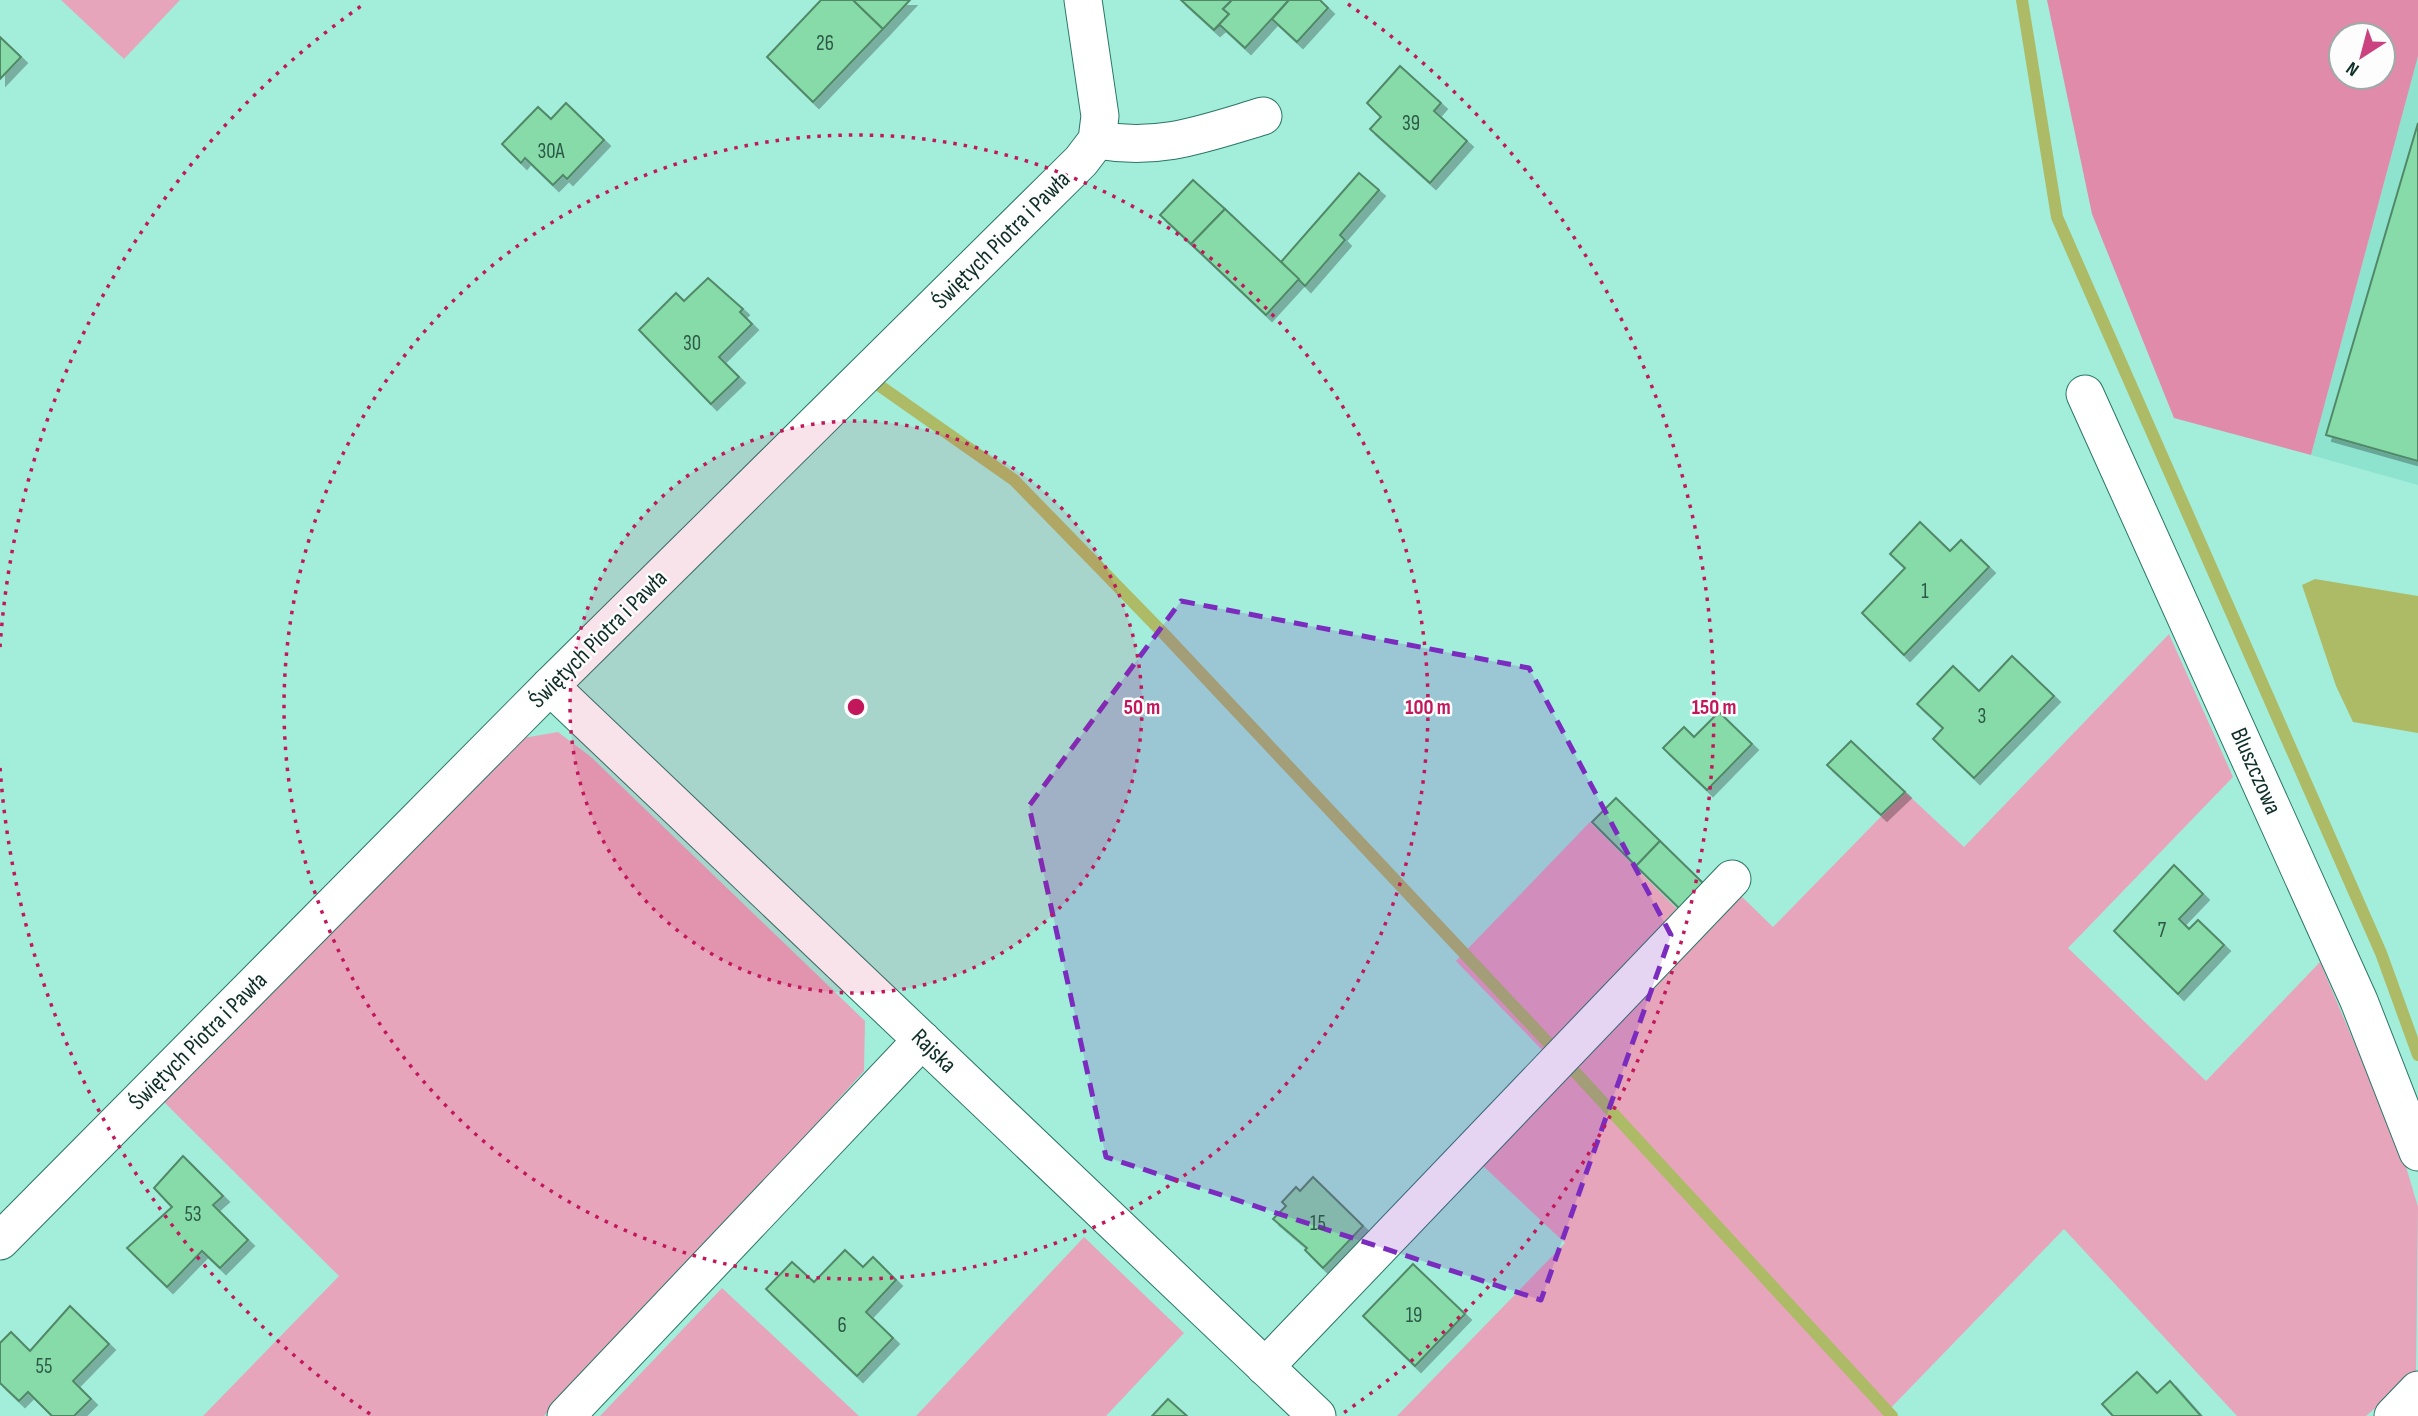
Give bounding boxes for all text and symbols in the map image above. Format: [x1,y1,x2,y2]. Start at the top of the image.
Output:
north arrow [2327,21,2397,91]
house number: 26 [816,31,834,56]
text: N [2342,56,2364,81]
house number: 39 [1402,111,1420,136]
house number: 30A [538,139,565,164]
street label: Świętych Piotra i Pawła [926,165,1076,315]
house number: 30 [683,331,701,356]
street label: Świętych Piotra i Pawła [523,564,673,714]
house number: 1 [1921,579,1929,604]
centre of rings [844,695,868,719]
text: 50 m [1124,695,1160,720]
text: 100 m [1405,695,1451,720]
text: 150 m [1692,695,1736,720]
house number: 3 [1978,704,1986,729]
street label: Bluszczowa [2224,723,2288,819]
house number: 7 [2158,918,2167,943]
street label: Świętych Piotra i Pawła [123,966,273,1116]
street label: Rajska [905,1023,963,1079]
house number: 53 [184,1202,202,1227]
house number: 15 [1310,1211,1326,1236]
house number: 19 [1406,1303,1422,1328]
house number: 6 [837,1313,847,1338]
house number: 55 [36,1354,52,1379]

